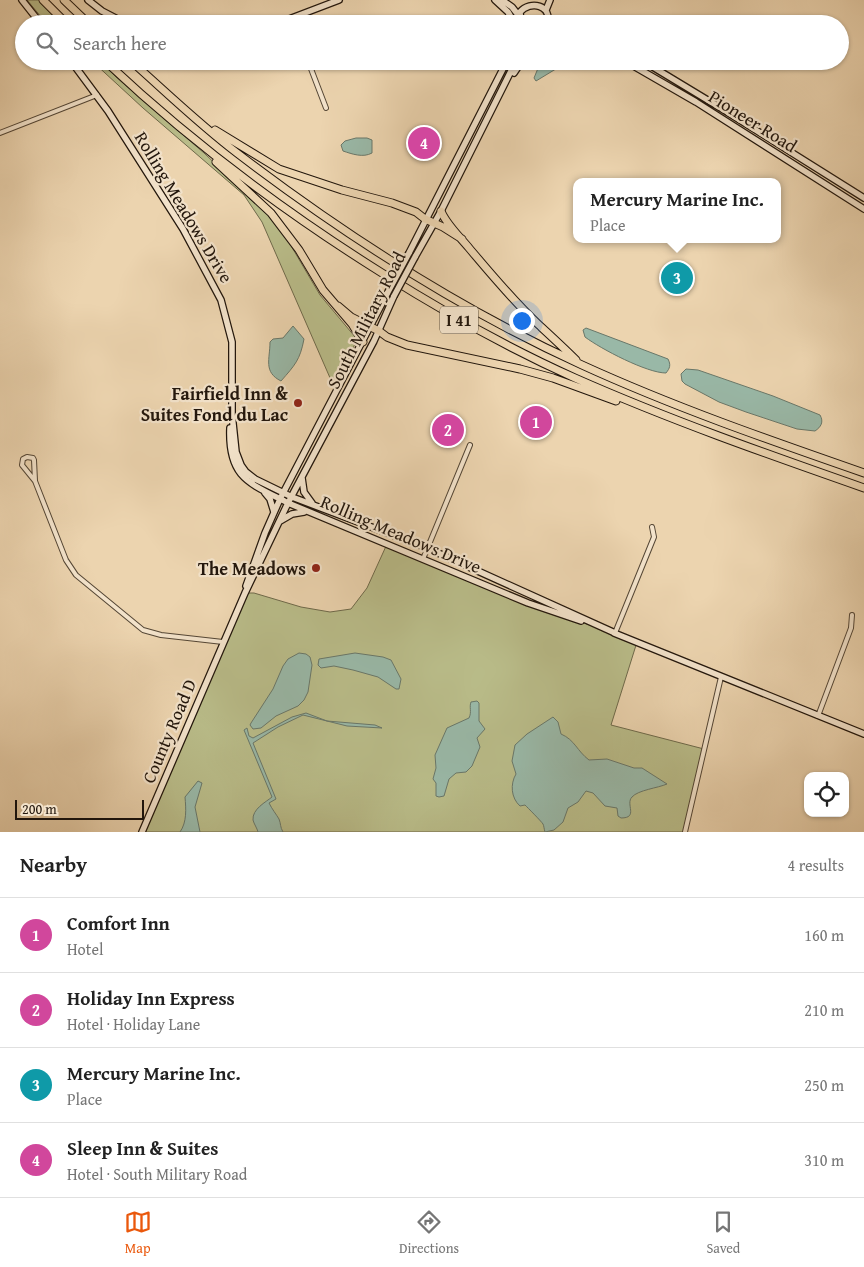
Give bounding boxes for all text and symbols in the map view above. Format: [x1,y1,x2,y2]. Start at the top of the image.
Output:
search box [15,15,849,70]
icon: search [33,29,61,57]
text: Search here [73,29,167,57]
street label: Pioneer Road [703,83,803,159]
pin: 4 [408,124,440,162]
street label: Rolling Meadows Drive [128,126,240,288]
popup [573,178,781,243]
text: Mercury Marine Inc. [590,185,764,213]
text: Place [590,213,625,237]
street label: South Military Road [320,246,412,393]
pin: 3 [661,259,693,297]
road number: I 41 [440,306,478,334]
your location [509,308,535,334]
place label: Fairfield Inn & Suites Fond du Lac [141,380,288,428]
marker: Fairfield Inn & Suites Fond du Lac [292,397,304,409]
pin: 1 [520,403,552,441]
pin: 2 [432,411,464,449]
street label: Rolling Meadows Drive [316,488,486,580]
place label: The Meadows [198,555,306,582]
marker: The Meadows [310,562,322,574]
street label: County Road D [135,675,203,787]
map controls [804,772,849,817]
button: locate [804,772,849,817]
scale bar [15,797,144,820]
text: 200 m [22,799,57,819]
text: Nearby [20,849,87,880]
text: 4 results [787,853,844,877]
text: Comfort Inn [67,909,170,937]
text: 1 [32,923,40,947]
text: 160 m [804,923,844,947]
text: Hotel [67,937,103,961]
text: Holiday Inn Express [67,984,235,1012]
text: 2 [32,998,40,1022]
text: 210 m [804,998,844,1022]
text: Hotel · Holiday Lane [67,1012,200,1036]
text: Mercury Marine Inc. [67,1059,241,1087]
text: 3 [32,1073,40,1097]
text: 250 m [804,1073,844,1097]
text: Place [67,1087,102,1111]
text: Sleep Inn & Suites [67,1134,219,1162]
text: 4 [32,1148,40,1172]
text: 310 m [804,1148,844,1172]
text: Hotel · South Military Road [67,1162,247,1186]
tab: Map [124,1208,152,1258]
tab: Directions [399,1208,459,1258]
tab: Saved [706,1208,740,1258]

